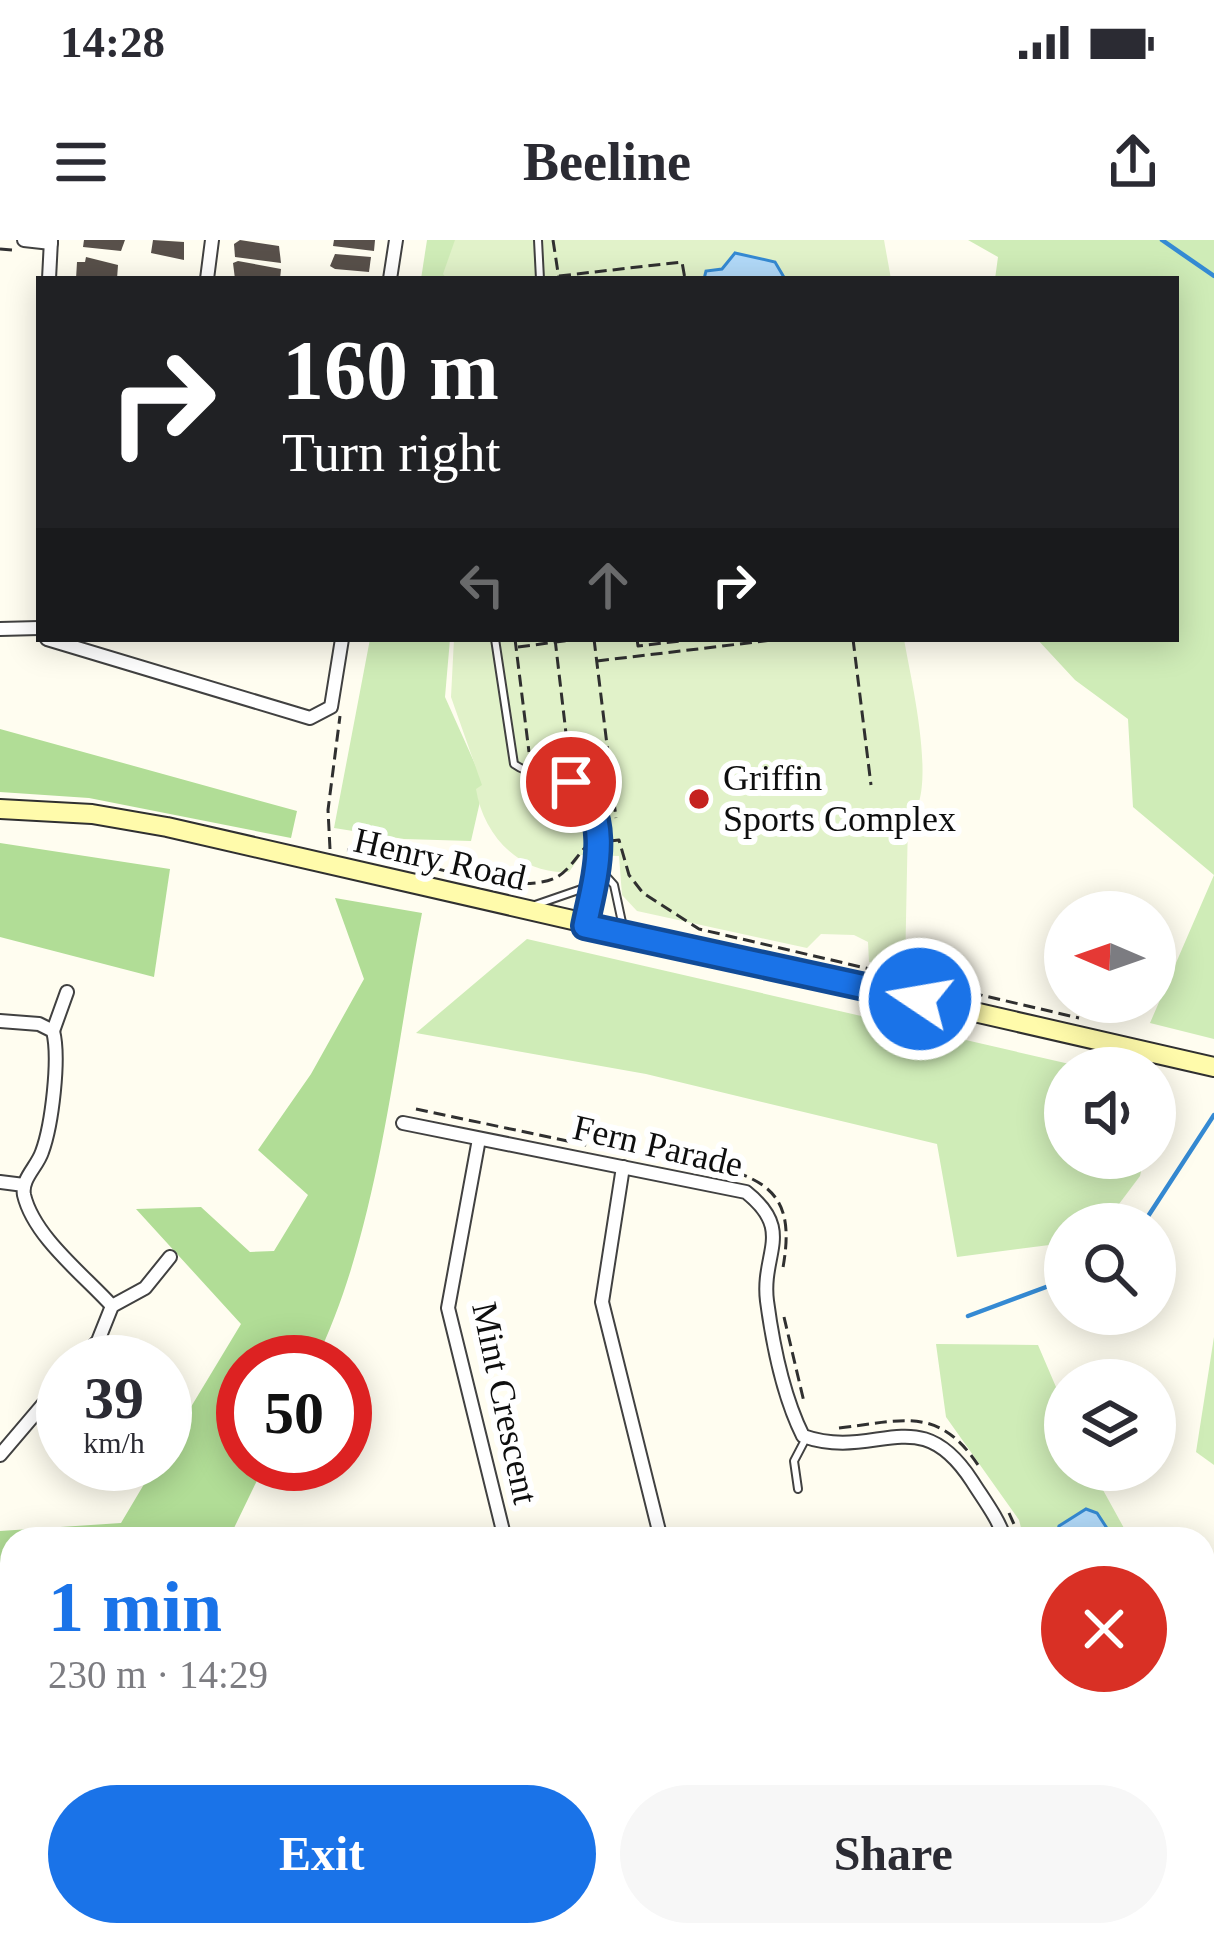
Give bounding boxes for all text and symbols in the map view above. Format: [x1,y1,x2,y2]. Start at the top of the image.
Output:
text: 14:28 [60,17,165,67]
icon: menu [48,129,114,195]
icon: share [1100,129,1166,195]
text: Beeline [523,132,691,192]
icon: right [84,324,240,480]
text: 160 m [282,324,499,417]
text: Turn right [282,423,501,483]
icon: left [449,552,515,618]
icon: ahead [575,552,641,618]
icon: right [701,552,767,618]
pin [520,731,622,833]
icon: arrive [538,749,604,815]
place label: Griffin Sports Complex [723,758,956,839]
marker: Griffin Sports Complex [686,786,712,812]
street label: Henry Road [350,820,530,898]
north arrow [1044,891,1176,1023]
map controls [1044,891,1176,1491]
position arrow [857,936,983,1062]
button: sound [1044,1047,1176,1179]
street label: Fern Parade [569,1107,747,1185]
button: search [1044,1203,1176,1335]
street label: Mint Crescent [464,1299,546,1507]
speed limit sign: 50 [216,1335,372,1491]
button: layers [1044,1359,1176,1491]
text: 39 [84,1365,144,1431]
text: km/h [83,1426,145,1459]
button: close [1041,1566,1167,1692]
text: 1 min [48,1567,222,1647]
text: 230 m · 14:29 [48,1653,268,1696]
button: Exit [48,1785,596,1923]
button: Share [620,1785,1167,1923]

